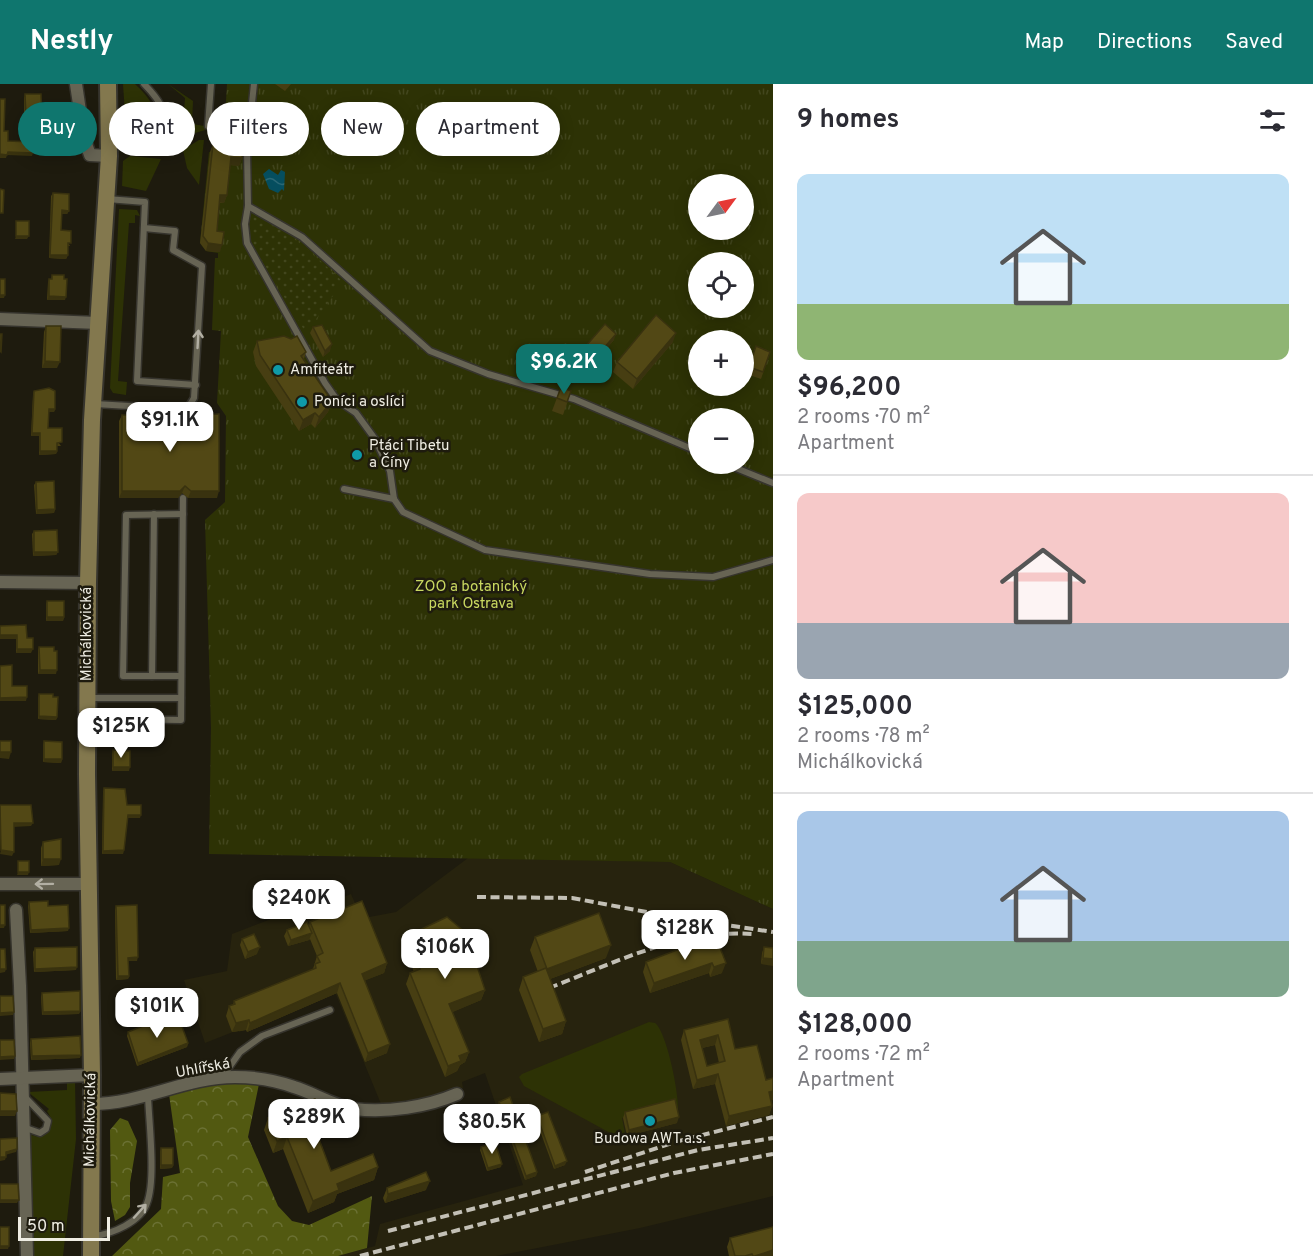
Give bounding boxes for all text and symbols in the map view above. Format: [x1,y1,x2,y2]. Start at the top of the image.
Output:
text: Nestly [30,24,113,60]
text: Map [1024,29,1064,56]
text: Directions [1097,29,1192,56]
text: Saved [1225,29,1283,56]
chip: Buy [18,102,97,156]
chip: Rent [109,102,195,156]
chip: Filters [207,102,309,156]
chip: New [321,102,404,156]
chip: Apartment [416,102,560,156]
text: 9 homes [797,104,899,137]
icon: filters [1256,104,1289,137]
north arrow [688,174,754,240]
map controls [688,174,754,474]
icon: home [989,213,1097,321]
button: locate [688,252,754,318]
one-way arrow [193,330,204,350]
button: + [688,330,754,396]
pin: $96.2K [515,344,613,395]
text: $96.2K [530,350,598,376]
place label: Amfiteátr [290,361,354,380]
marker: Amfiteátr [271,363,285,377]
text: $96,200 [797,372,901,405]
place label: Poníci a oslíci [314,393,405,412]
marker: Poníci a oslíci [295,395,309,409]
pin: $91.1K [121,402,219,453]
text: 2 rooms · 70 m² [797,405,930,431]
text: $91.1K [140,408,200,434]
button: − [688,408,754,474]
text: Apartment [797,431,895,457]
place label: Ptáci Tibetu a Číny [369,437,449,473]
marker: Ptáci Tibetu a Číny [350,448,364,462]
icon: home [989,532,1097,640]
park label: ZOO a botanický park Ostrava [415,578,527,614]
street label: Michálkovická [78,587,97,681]
text: $125,000 [797,691,913,724]
pin: $125K [79,708,163,759]
text: $125K [92,714,150,740]
text: 2 rooms · 78 m² [797,724,930,750]
text: Michálkovická [797,750,923,776]
icon: home [989,850,1097,958]
one-way arrow [35,878,55,890]
pin: $240K [257,880,341,931]
text: $240K [267,886,331,912]
pin: $128K [643,910,727,961]
text: $128K [656,916,714,942]
pin: $106K [403,929,487,980]
text: $106K [415,935,475,961]
pin: $101K [115,988,199,1039]
text: $101K [129,994,185,1020]
text: $128,000 [797,1009,913,1042]
text: 2 rooms · 72 m² [797,1042,930,1068]
street label: Uhlířská [174,1055,232,1083]
text: Apartment [797,1068,895,1094]
street label: Michálkovická [81,1073,101,1167]
pin: $289K [272,1099,356,1150]
pin: $80.5K [443,1104,541,1155]
text: $289K [282,1105,346,1131]
text: $80.5K [458,1110,526,1136]
marker: Budowa AWT a.s. [643,1114,657,1128]
place label: Budowa AWT a.s. [594,1130,706,1149]
one-way arrow [133,1203,147,1219]
scale bar [18,1214,110,1242]
text: 50 m [27,1217,65,1237]

